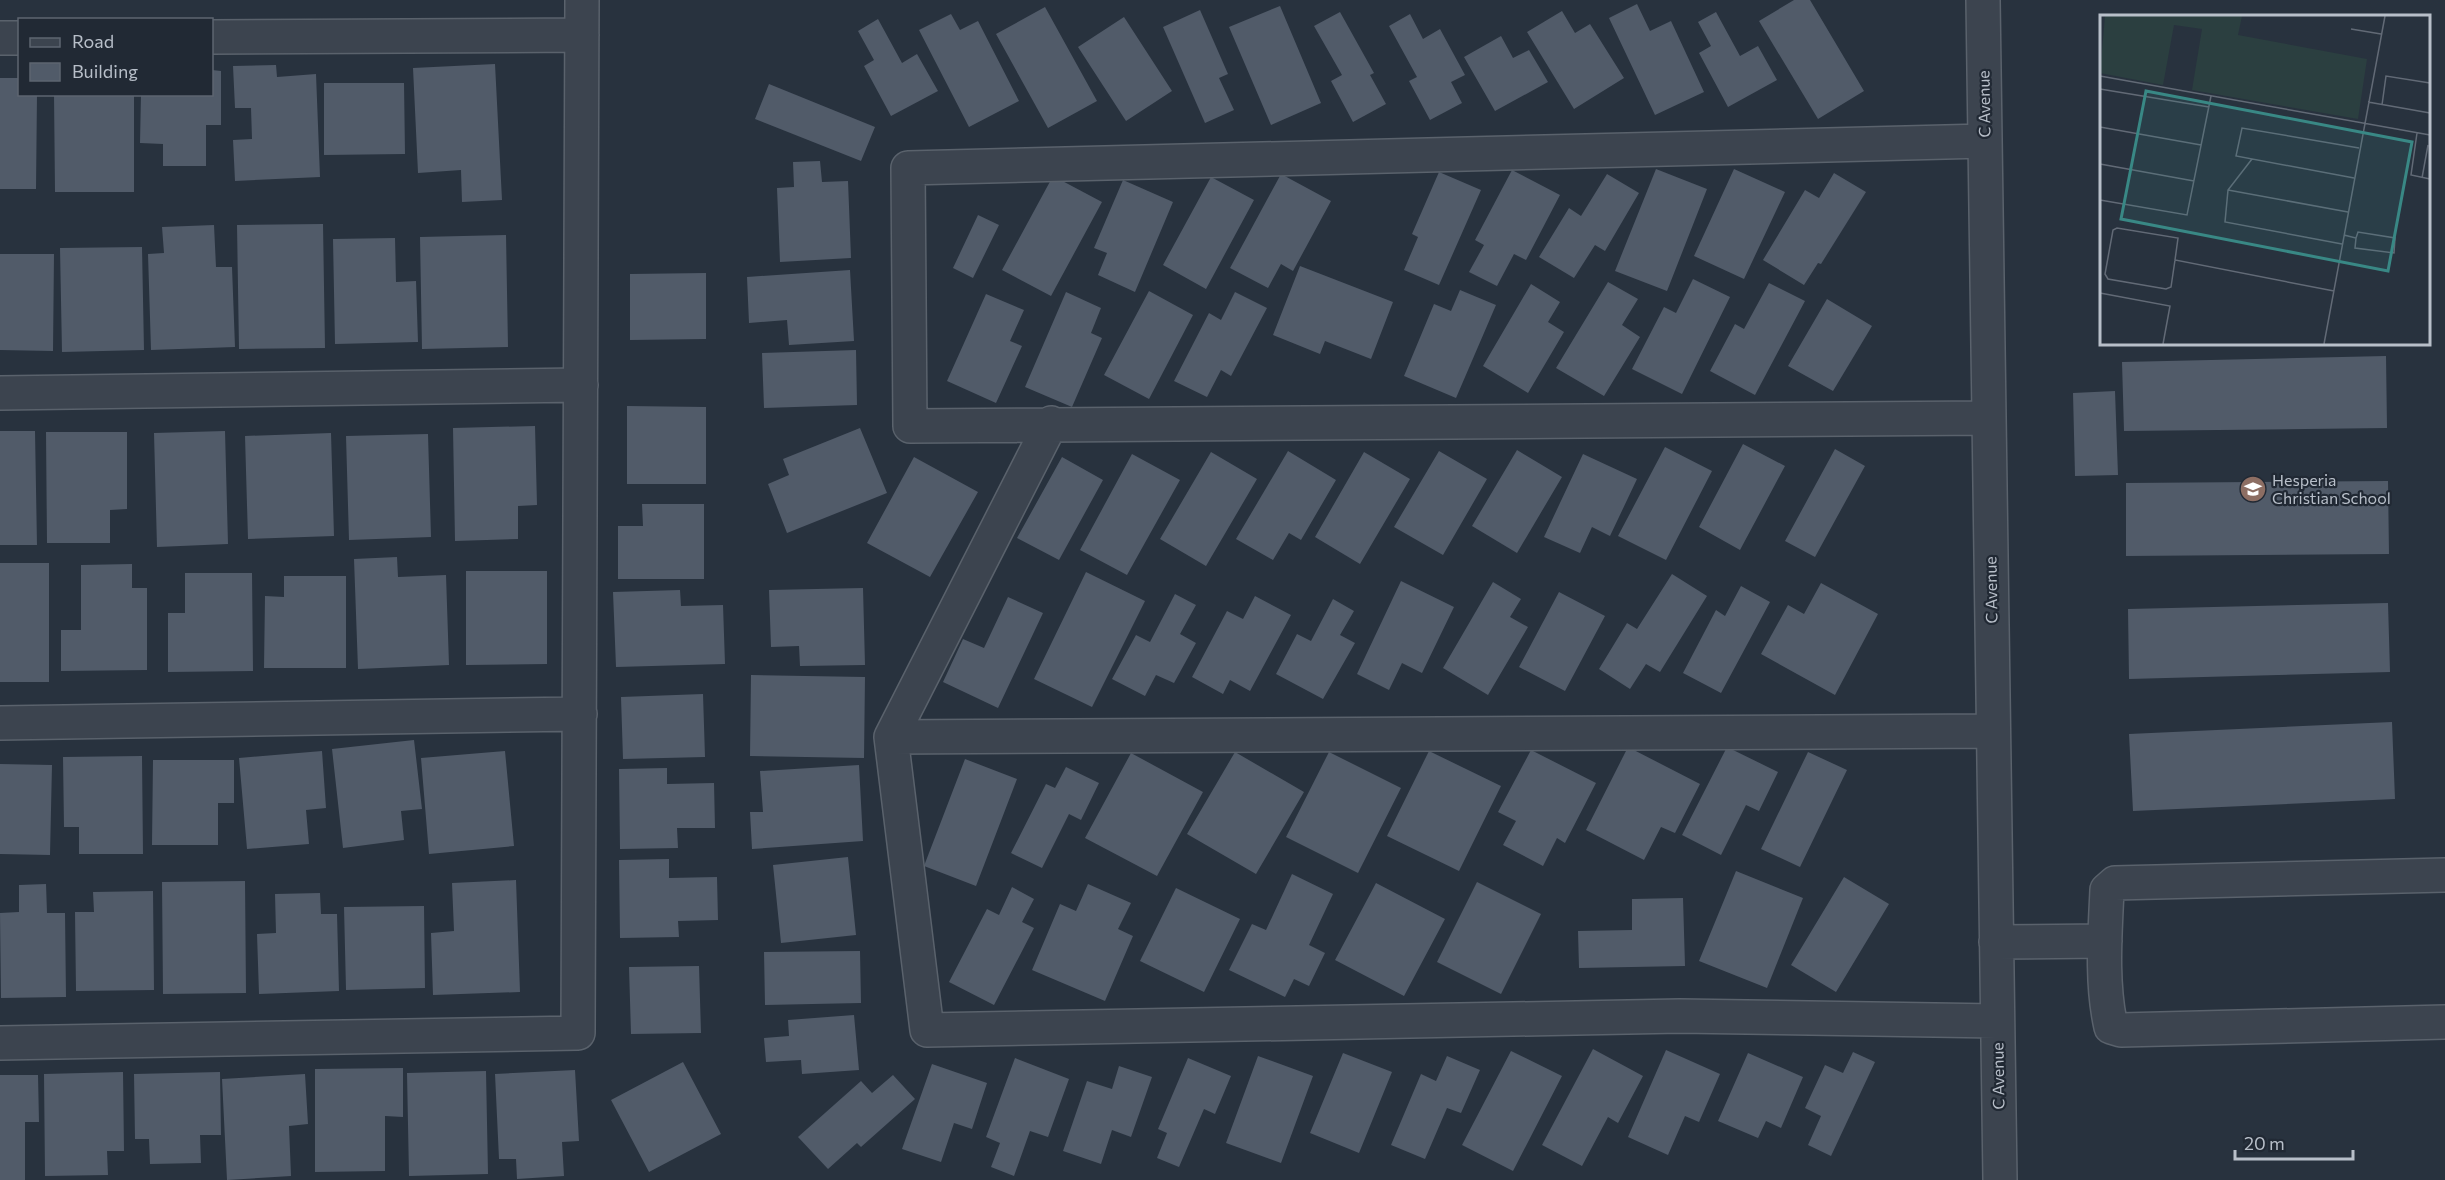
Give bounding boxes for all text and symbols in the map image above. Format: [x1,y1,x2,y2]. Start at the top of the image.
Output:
inset map [2100,15,2430,345]
legend [18,18,213,96]
text: Road [72,30,114,52]
text: Building [72,60,138,82]
street label: C Avenue [1973,70,1994,138]
place label: Hesperia Christian School [2272,470,2391,507]
school or university icon: Hesperia Christian School [2238,474,2268,504]
street label: C Avenue [1980,556,2001,624]
street label: C Avenue [1987,1042,2008,1110]
scale bar [2235,1123,2354,1161]
text: 20 m [2244,1132,2285,1154]

